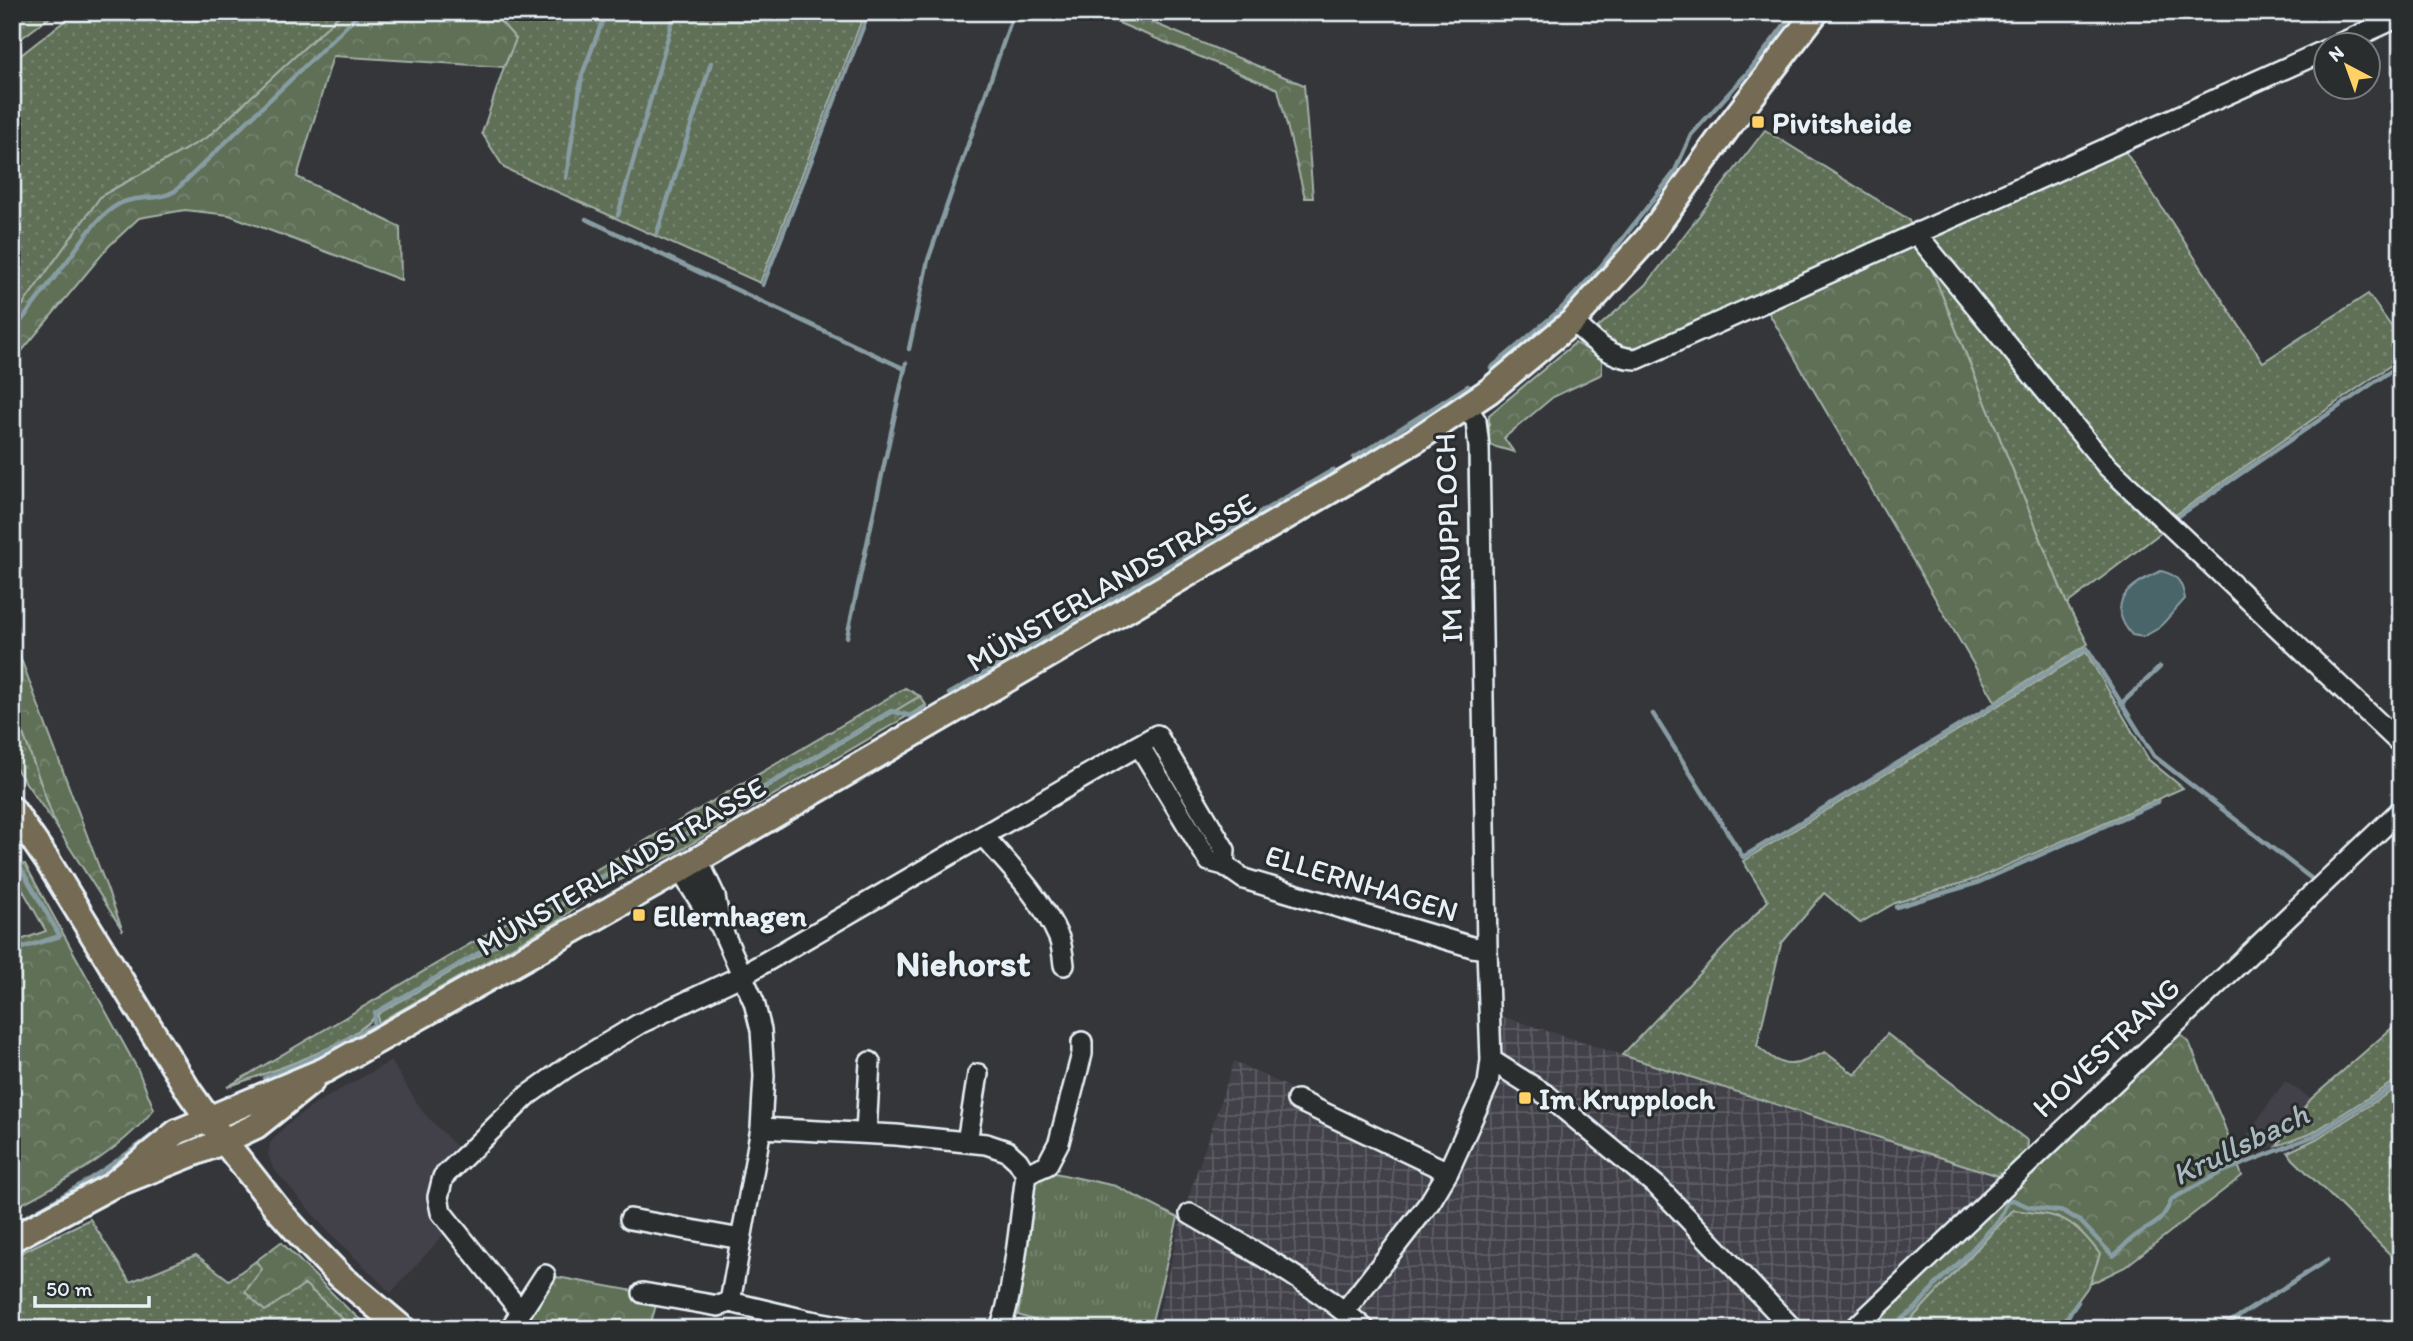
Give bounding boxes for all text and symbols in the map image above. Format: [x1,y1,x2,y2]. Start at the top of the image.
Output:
north arrow [2312,32,2382,102]
text: N [2324,41,2349,66]
place label: Pivitsheide [1772,104,1912,141]
marker: Pivitsheide [1750,114,1766,130]
street label: IM KRUPPLOCH [1426,433,1470,643]
street label: MÜNSTERLANDSTRASSE [960,484,1262,680]
street label: MÜNSTERLANDSTRASSE [470,768,772,964]
street label: ELLERNHAGEN [1261,836,1463,930]
place label: Ellernhagen [653,897,807,934]
marker: Ellernhagen [631,907,647,923]
district label: Niehorst [895,941,1031,985]
street label: HOVESTRANG [2024,969,2188,1125]
place label: Im Krupploch [1539,1080,1716,1117]
marker: Im Krupploch [1517,1090,1533,1106]
water label: Krullsbach [2165,1094,2315,1193]
scale bar [35,1264,149,1308]
text: 50 m [46,1276,93,1301]

